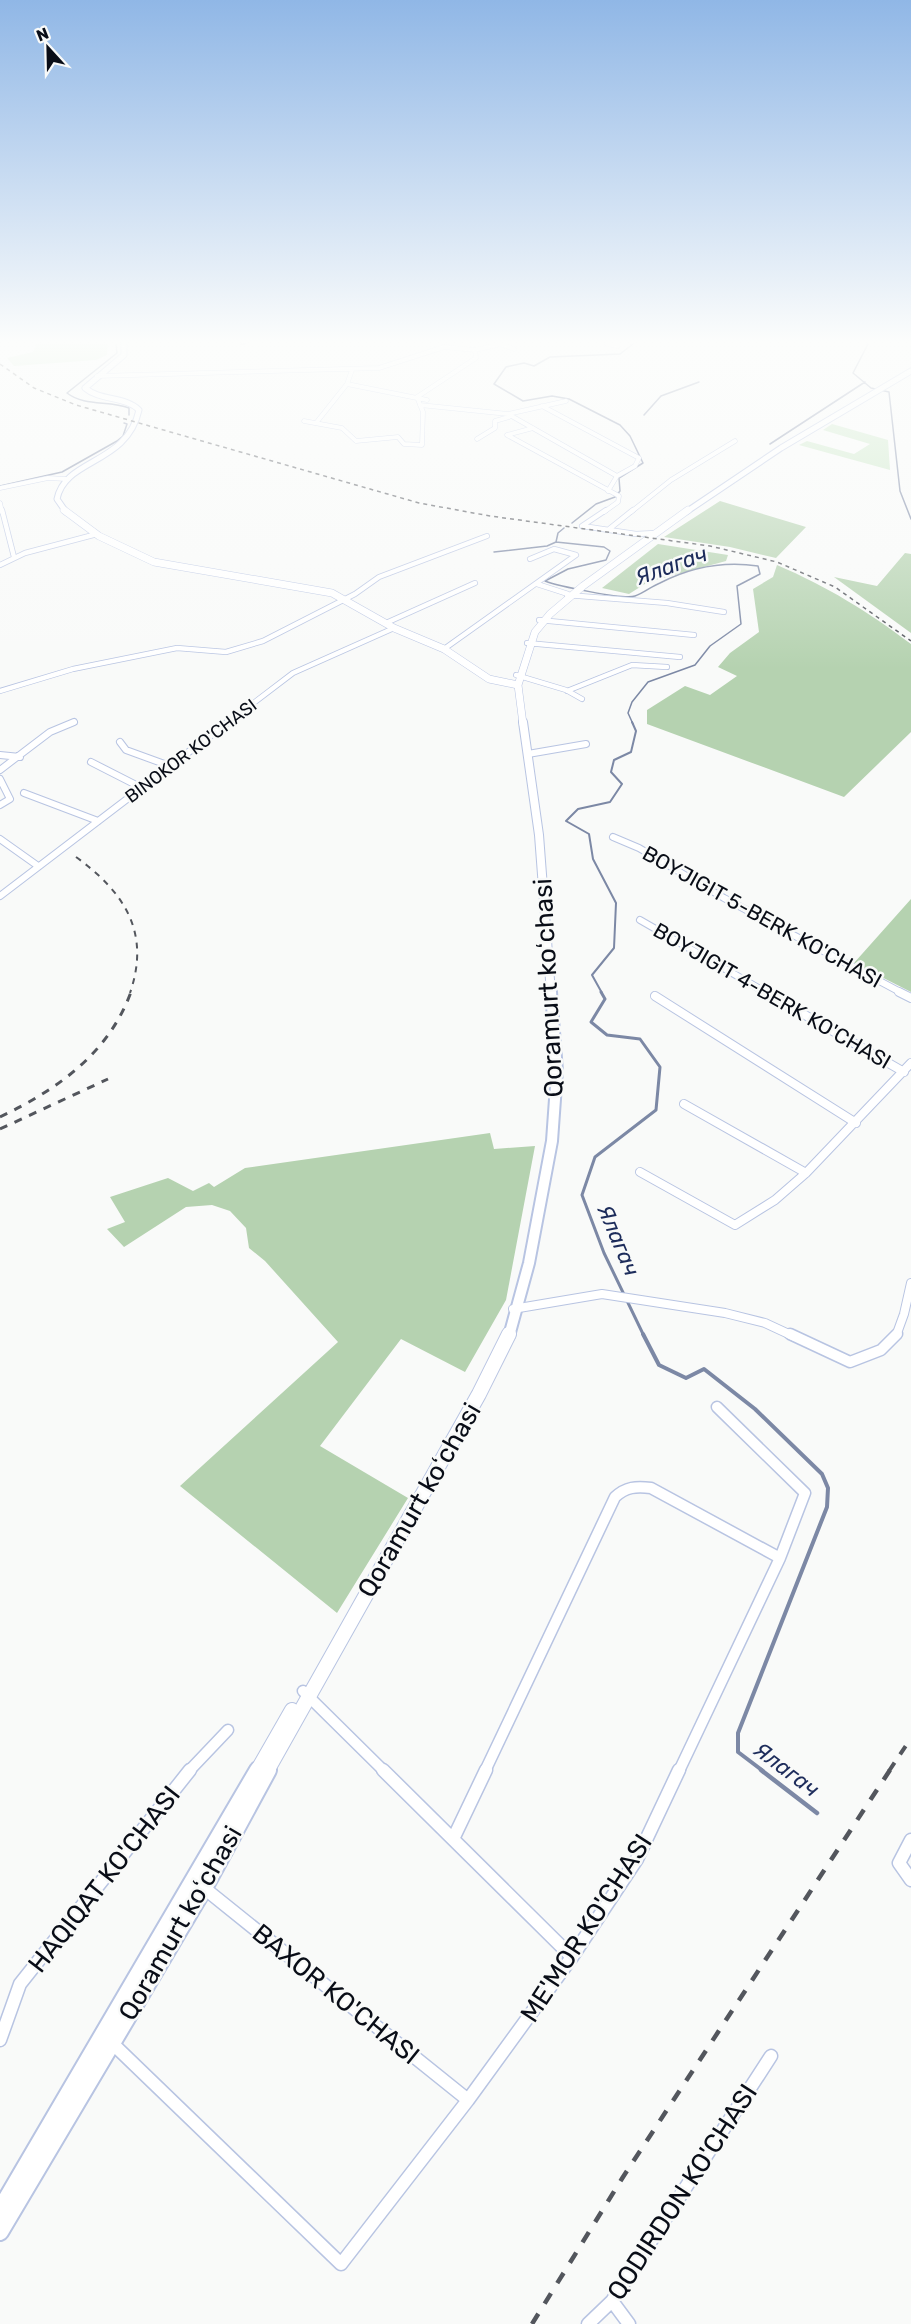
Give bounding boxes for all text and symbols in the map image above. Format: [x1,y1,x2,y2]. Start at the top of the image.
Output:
north arrow [18,18,78,78]
text: N [34,24,51,46]
water label: Ялагач [631,540,711,591]
street label: BINOKOR KO'CHASI [121,694,261,808]
street label: BOYJIGIT 5-BERK KO'CHASI [638,840,886,993]
street label: Qoramurt koʻchasi [527,878,570,1098]
street label: BOYJIGIT 4-BERK KO'CHASI [649,917,895,1074]
water label: Ялагач [592,1201,646,1280]
street label: Qoramurt koʻchasi [351,1398,488,1603]
water label: Ялагач [749,1736,825,1803]
street label: HAQIQAT KO'CHASI [22,1780,187,1979]
street label: Qoramurt koʻchasi [112,1821,249,2026]
street label: ME'MOR KO'CHASI [514,1828,659,2028]
street label: BAXOR KO'CHASI [246,1918,425,2071]
street label: QODIRDON KO'CHASI [601,2078,764,2306]

